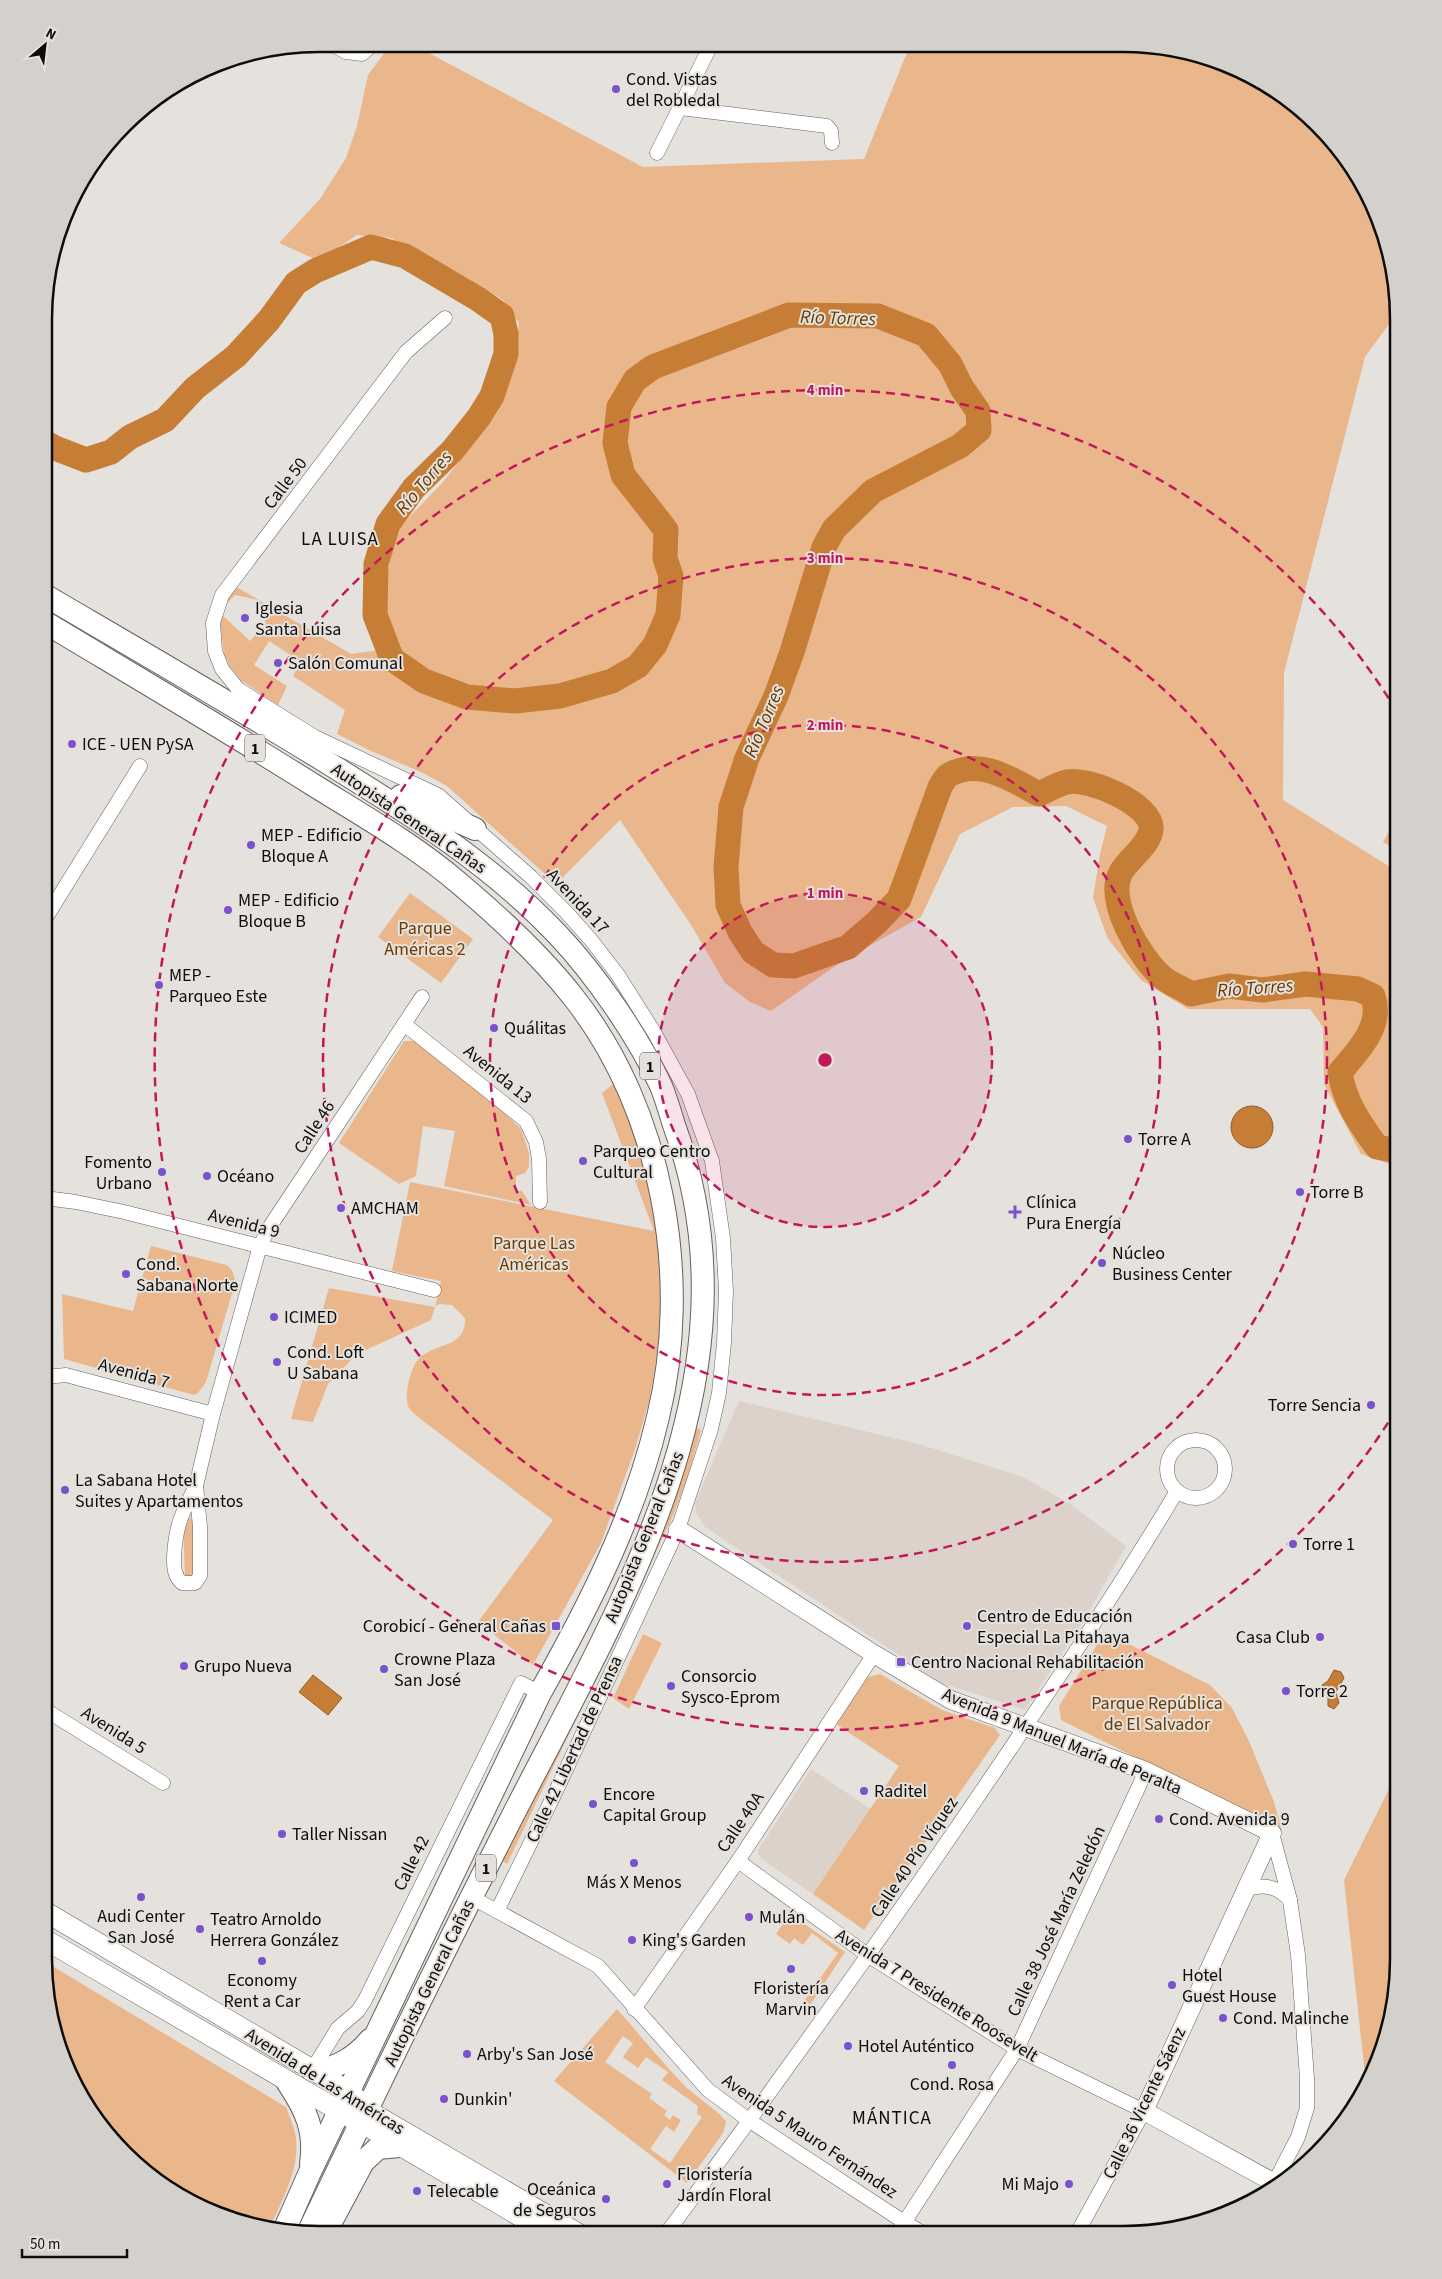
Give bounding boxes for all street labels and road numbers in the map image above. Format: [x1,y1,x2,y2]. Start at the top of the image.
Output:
street label: Calle 50 [258,452,313,514]
road number: 1 [245,734,265,761]
street label: Autopista General Cañas [326,757,491,880]
street label: Avenida 17 [541,863,615,940]
street label: Avenida 13 [458,1039,537,1110]
road number: 1 [640,1052,660,1080]
street label: Calle 46 [288,1096,341,1159]
street label: Avenida 9 [206,1203,282,1244]
street label: Avenida 7 [95,1352,172,1395]
street label: Autopista General Cañas [599,1448,690,1627]
street label: Calle 42 Libertad de Prensa [520,1652,629,1847]
street label: Avenida 9 Manuel María de Peralta [938,1682,1185,1801]
street label: Avenida 5 [76,1701,151,1760]
street label: Calle 40A [711,1787,770,1858]
street label: Calle 40 Pío Víquez [865,1792,964,1923]
street label: Calle 38 José María Zeledón [1001,1822,1112,2021]
street label: Calle 42 [387,1831,436,1895]
road number: 1 [476,1855,496,1882]
street label: Autopista General Cañas [378,1896,481,2071]
street label: Avenida 7 Presidente Roosevelt [831,1923,1043,2068]
street label: Avenida de Las Américas [240,2022,409,2141]
street label: Calle 36 Vicente Sáenz [1097,2023,1192,2183]
street label: Avenida 5 Mauro Fernández [717,2068,903,2205]

